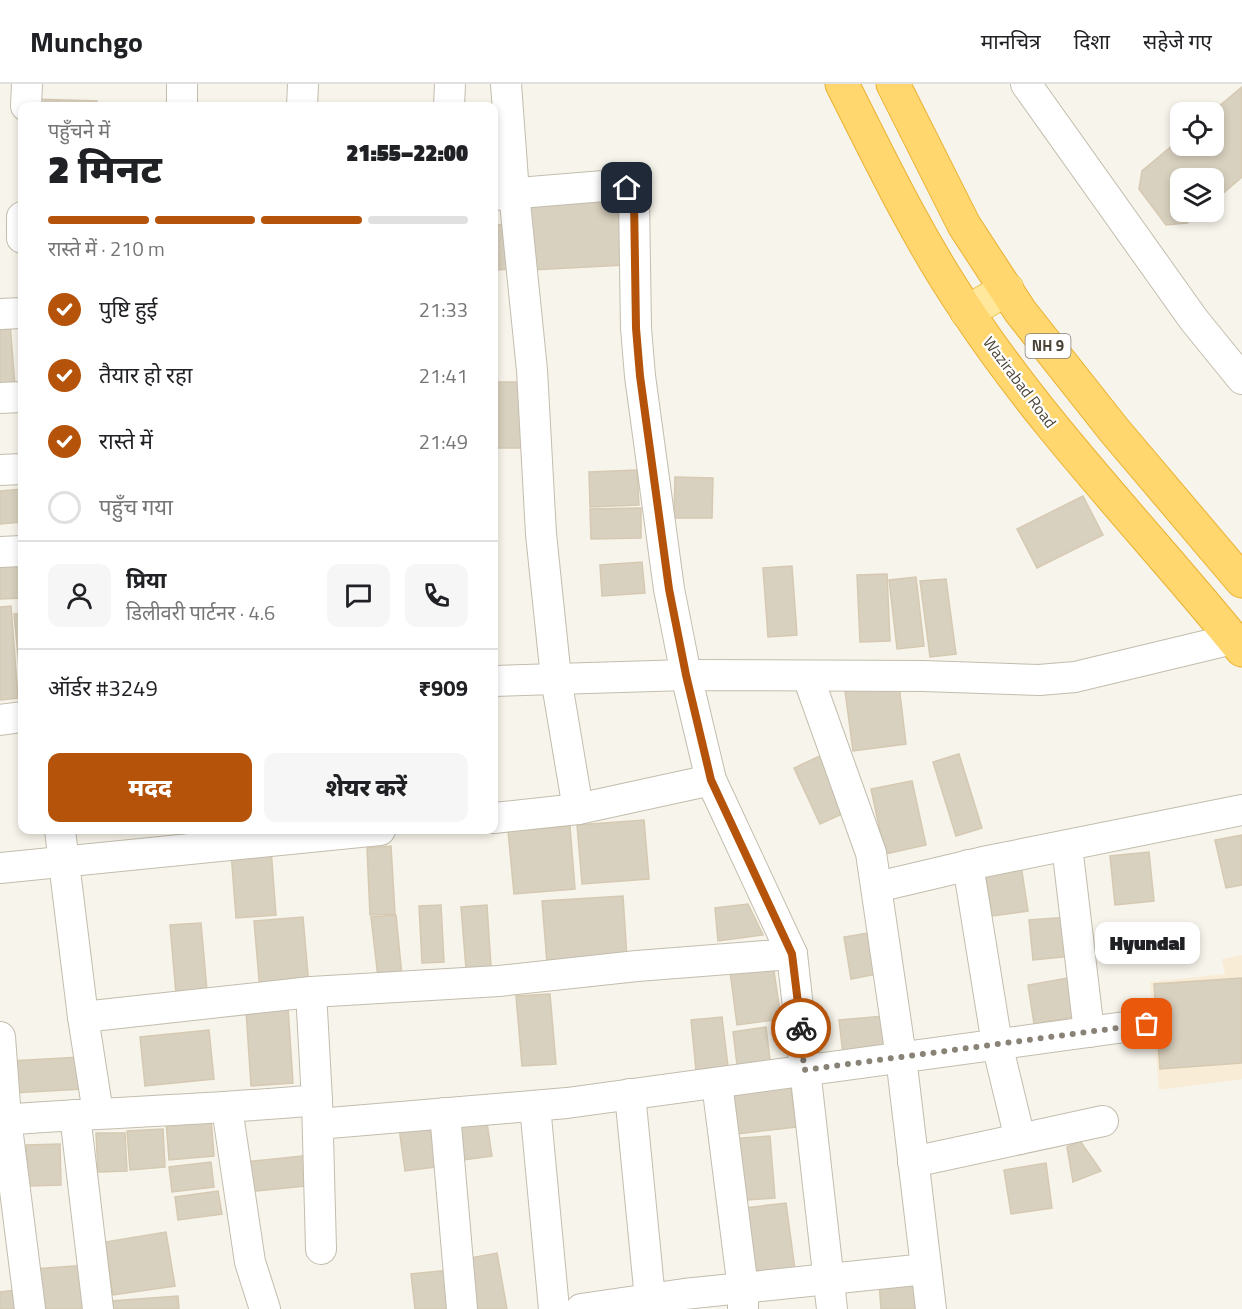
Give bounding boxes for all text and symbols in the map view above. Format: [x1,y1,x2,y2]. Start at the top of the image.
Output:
text: Munchgo [30,20,143,63]
text: मानचित्र [981,25,1041,57]
text: दिशा [1074,25,1110,57]
text: सहेजे गए [1143,25,1212,57]
map controls [1170,102,1224,222]
button: locate [1170,102,1224,156]
text: पहुँचने में [48,115,110,146]
text: 21:55–22:00 [346,136,468,170]
text: 2 मिनट [48,139,162,198]
pin [601,162,652,213]
button: layers [1170,168,1224,222]
icon: home [610,171,643,204]
text: रास्ते में · 210 m [48,233,165,264]
text: पुष्टि हुई [99,292,157,326]
icon: check [48,293,81,326]
text: 21:33 [419,294,468,325]
street label: Wazirabad Road [978,331,1062,433]
road number: NH 9 [1026,334,1070,358]
text: तैयार हो रहा [99,358,192,392]
icon: check [48,359,81,392]
text: 21:41 [419,360,468,391]
text: रास्ते में [99,424,153,458]
icon: check [48,425,81,458]
text: 21:49 [419,426,468,457]
text: पहुँच गया [99,490,173,524]
text: प्रिया [126,563,166,597]
button: person [48,564,111,627]
button: chat [327,564,390,627]
button: phone [405,564,468,627]
text: डिलीवरी पार्टनर · 4.6 [126,597,275,628]
text: ऑर्डर #3249 [48,671,158,705]
text: ₹909 [418,671,468,705]
button: मदद [48,753,252,822]
button: शेयर करें [264,753,468,822]
callout: Hyundai [1094,922,1200,964]
text: Hyundai [1110,927,1185,958]
courier [771,998,831,1058]
pin [1121,998,1172,1049]
icon: bag [1130,1007,1163,1040]
icon: bike [785,1012,818,1045]

